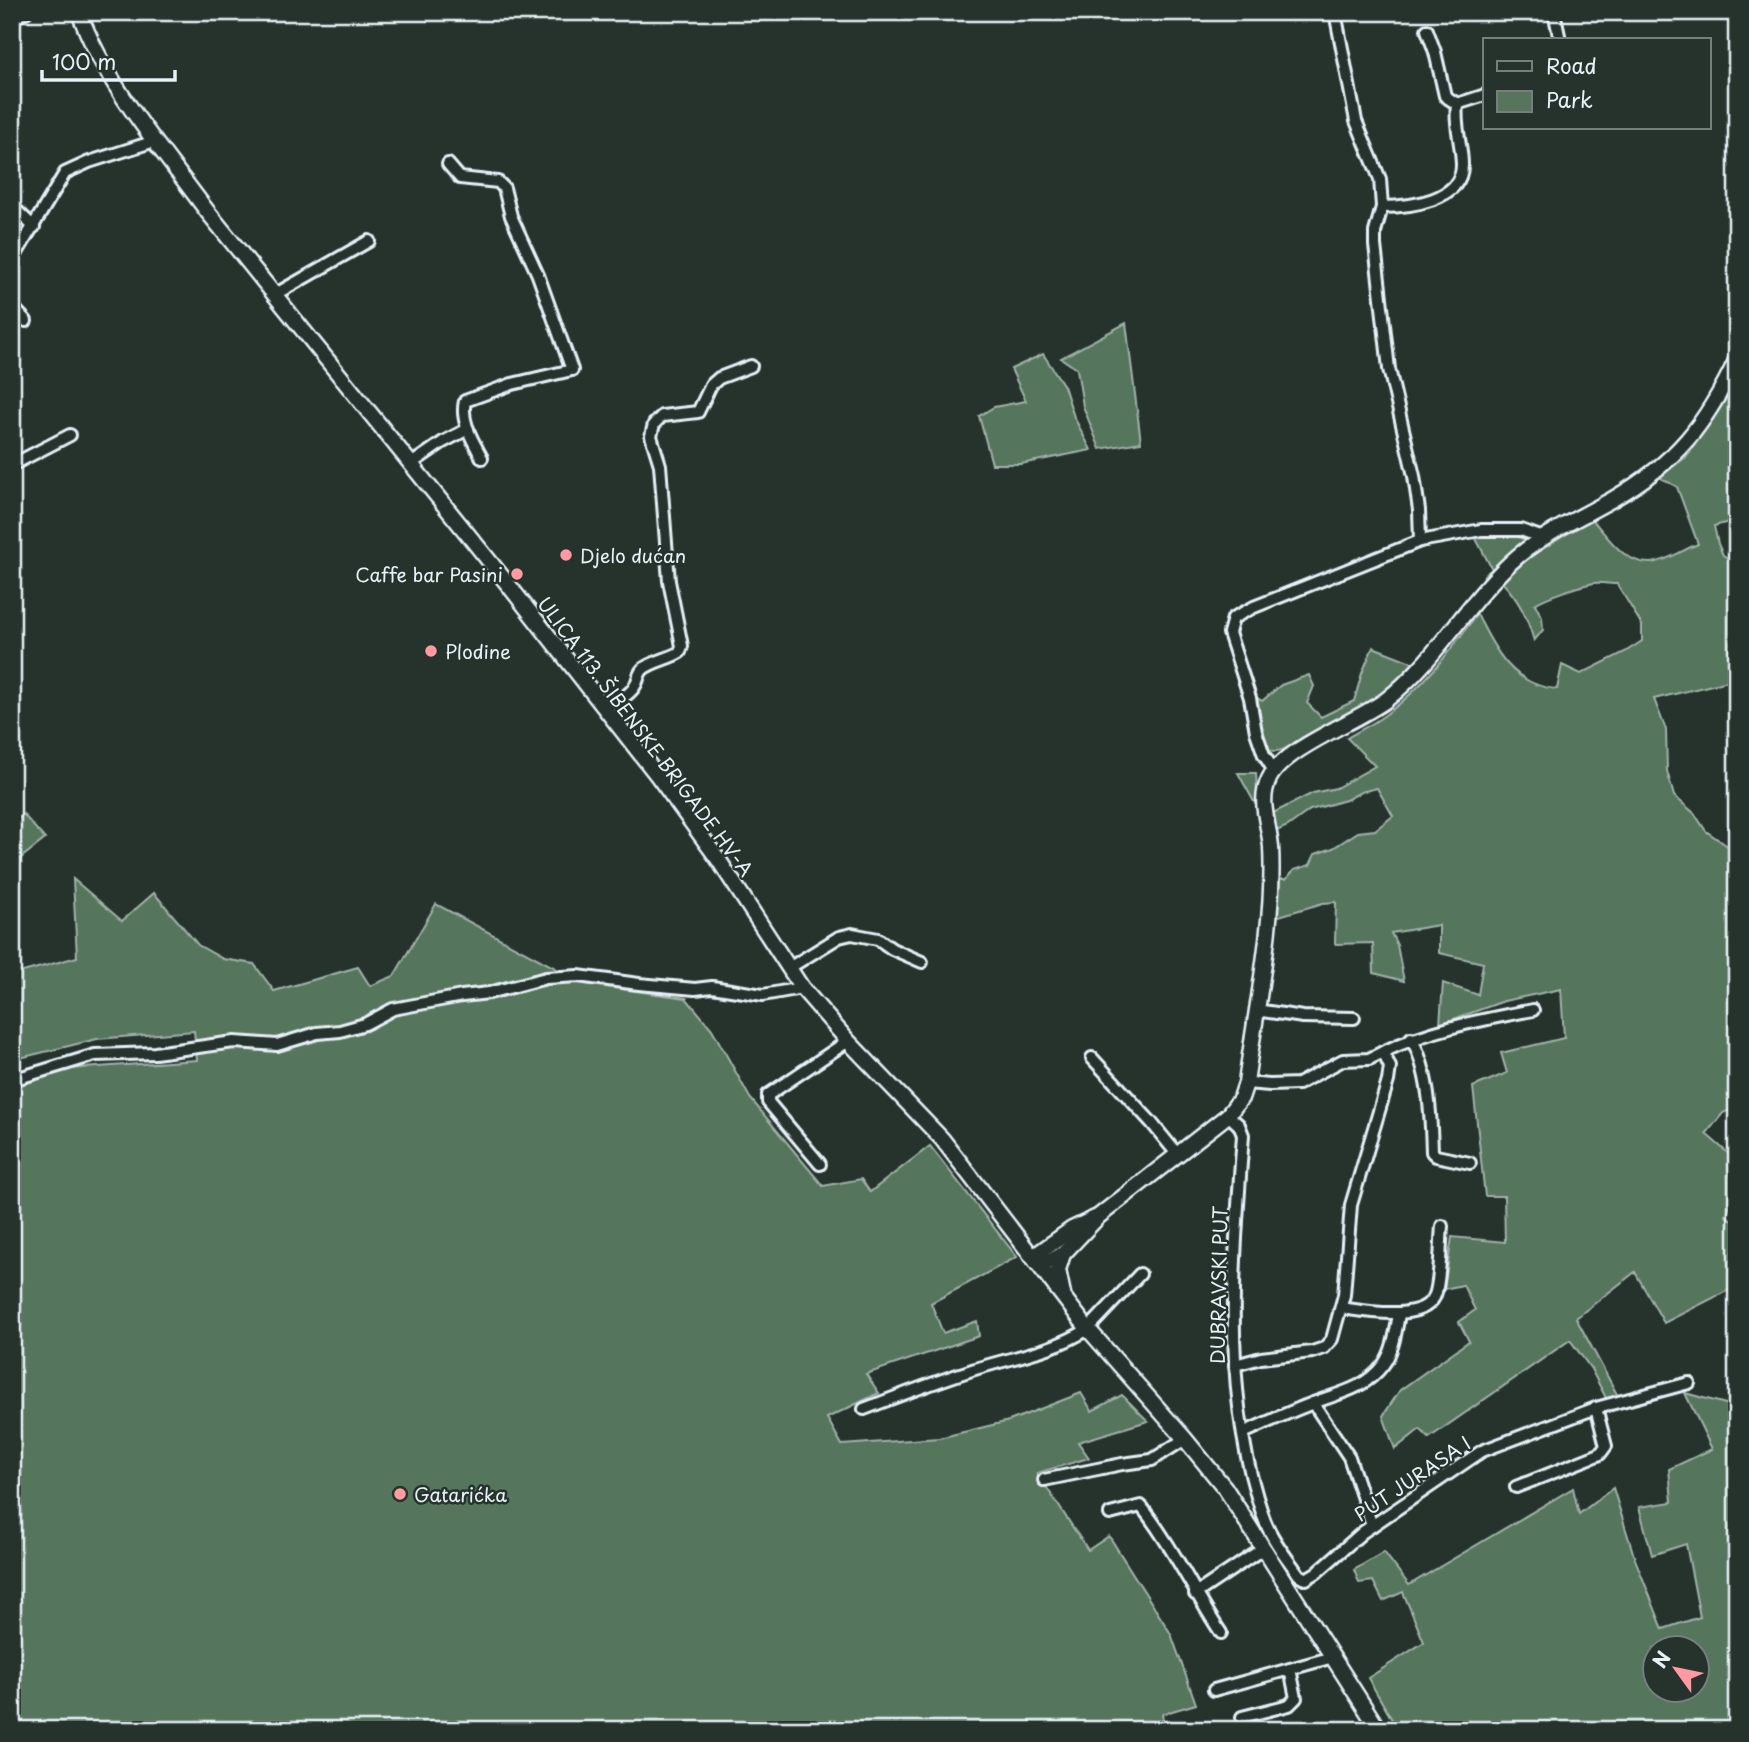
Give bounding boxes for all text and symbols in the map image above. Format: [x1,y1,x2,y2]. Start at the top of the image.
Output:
scale bar [42,38,175,82]
legend [1483,38,1710,130]
text: 100 m [52,45,116,77]
text: Road [1546,49,1597,81]
text: Park [1546,83,1593,115]
place label: Djelo dućan [580,541,686,569]
marker: Djelo dućan [558,547,574,563]
place label: Caffe bar Pasini [355,560,503,588]
marker: Caffe bar Pasini [509,566,525,582]
street label: ULICA 113. ŠIBENSKE BRIGADE HV-A [531,590,761,882]
place label: Plodine [445,637,511,665]
marker: Plodine [423,643,439,659]
street label: DUBRAVSKI PUT [1203,1206,1233,1364]
street label: PUT JURASA I [1348,1428,1476,1528]
place label: Gatarićka [414,1480,507,1508]
marker: Gatarićka [392,1486,408,1502]
north arrow [1640,1634,1710,1704]
text: N [1645,1645,1677,1673]

